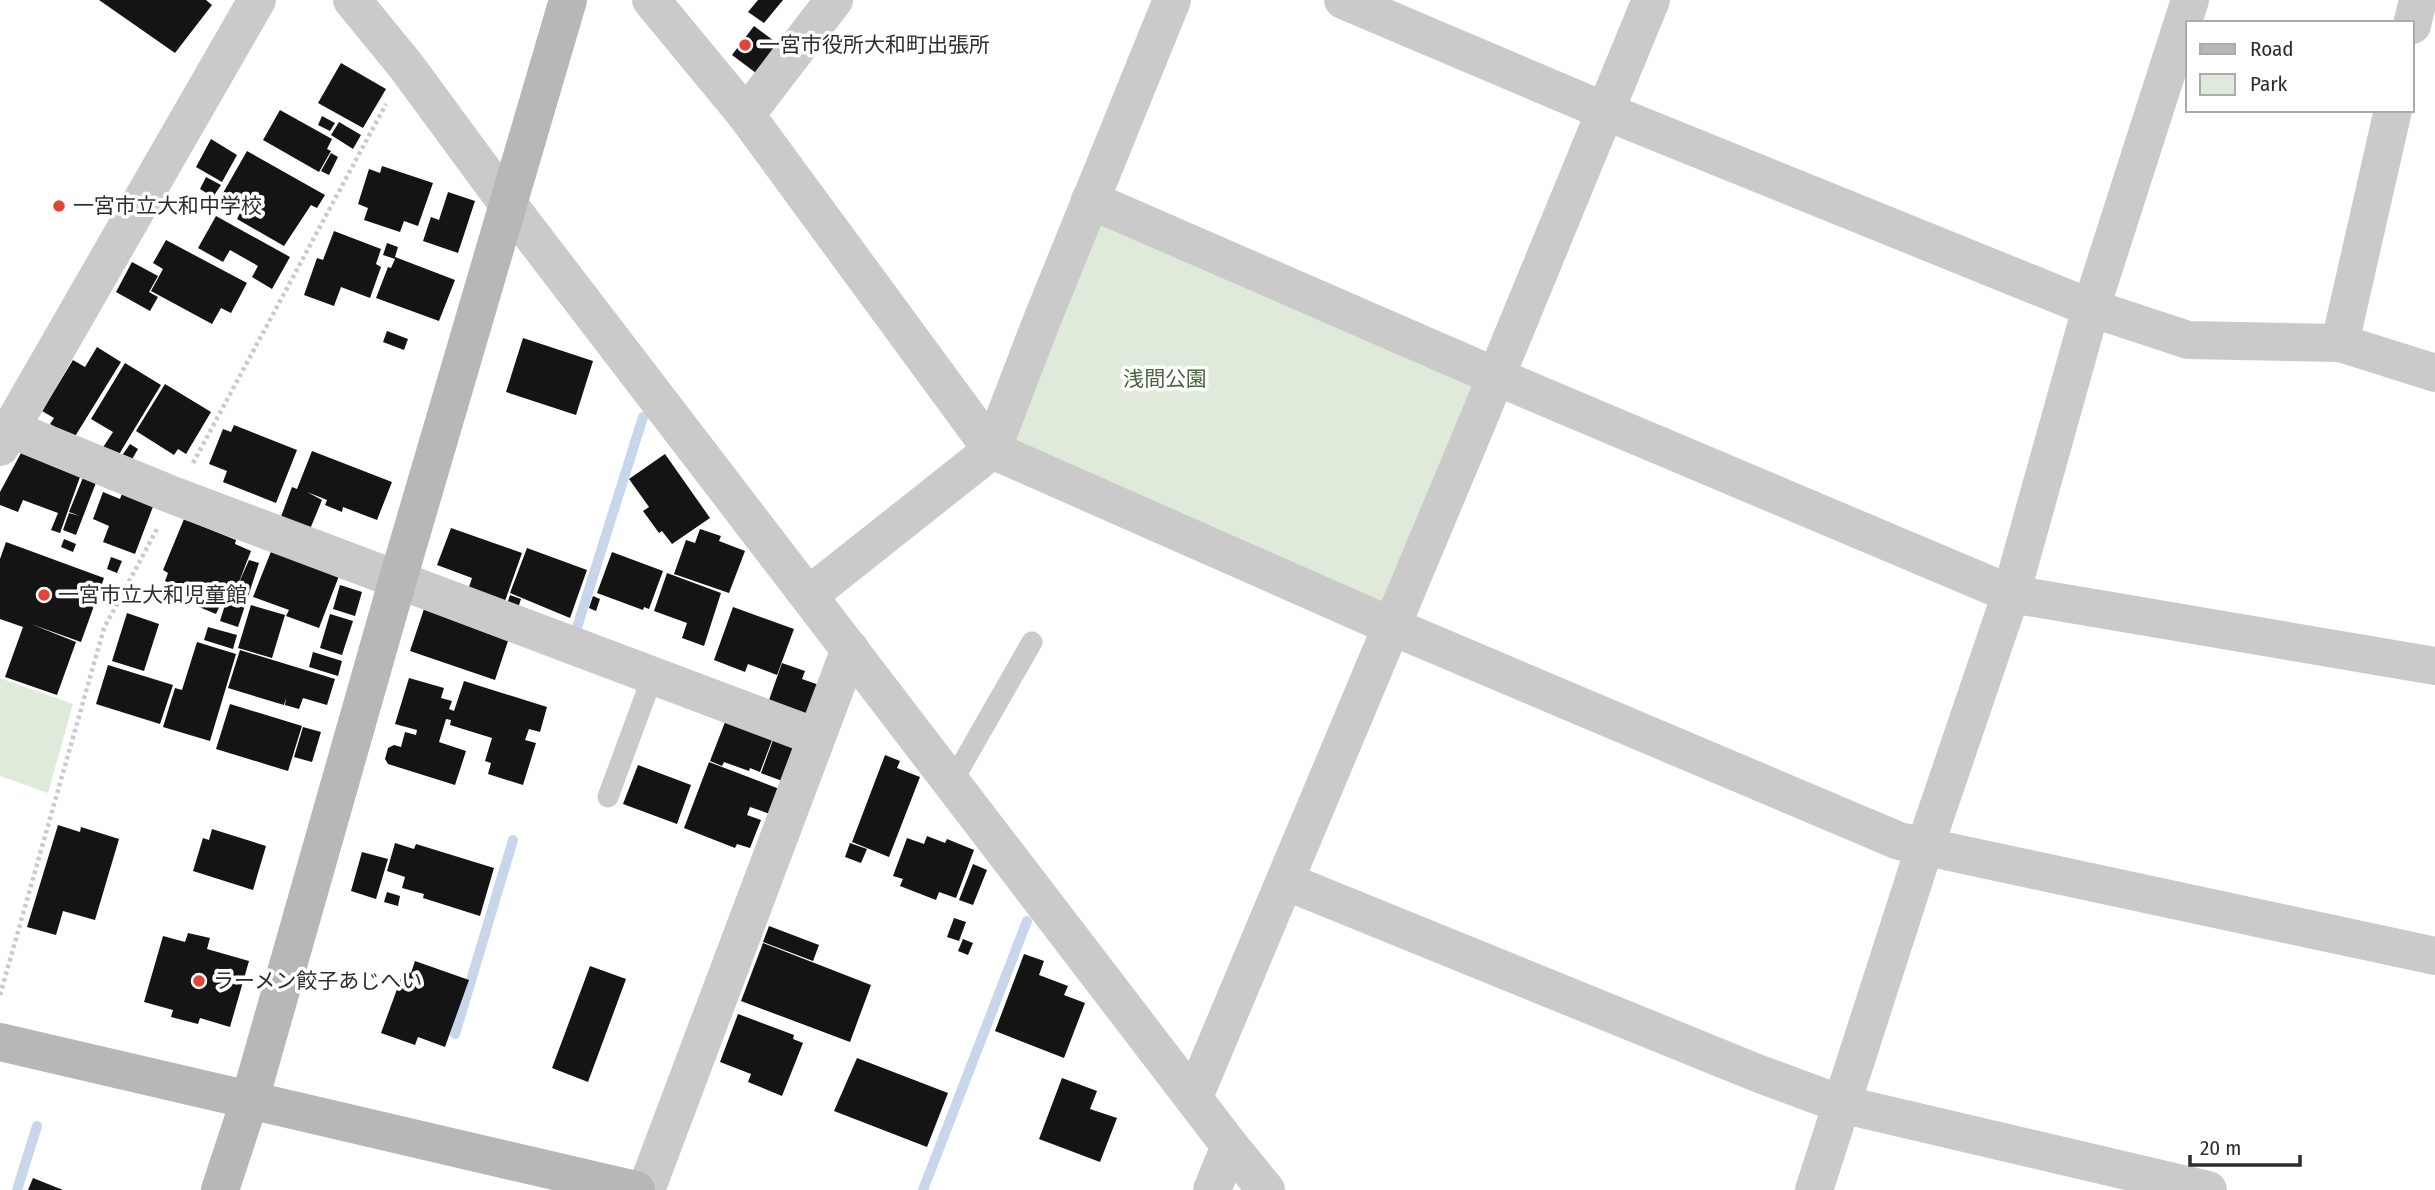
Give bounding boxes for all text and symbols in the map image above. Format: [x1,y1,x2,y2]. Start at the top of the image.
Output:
legend [2186,21,2414,112]
place label: 一宮市役所大和町出張所 [759,32,990,58]
text: Road [2250,36,2294,62]
marker: 一宮市役所大和町出張所 [737,37,753,53]
text: Park [2250,71,2288,97]
place label: 一宮市立大和中学校 [73,193,262,219]
marker: 一宮市立大和中学校 [51,198,67,214]
park label: 浅間公園 [1123,366,1207,392]
place label: 一宮市立大和児童館 [58,582,247,608]
marker: 一宮市立大和児童館 [36,587,52,603]
place label: ラーメン餃子あじへい [213,968,422,994]
marker: ラーメン餃子あじへい [191,973,207,989]
scale bar [2190,1124,2300,1168]
text: 20 m [2200,1135,2241,1161]

